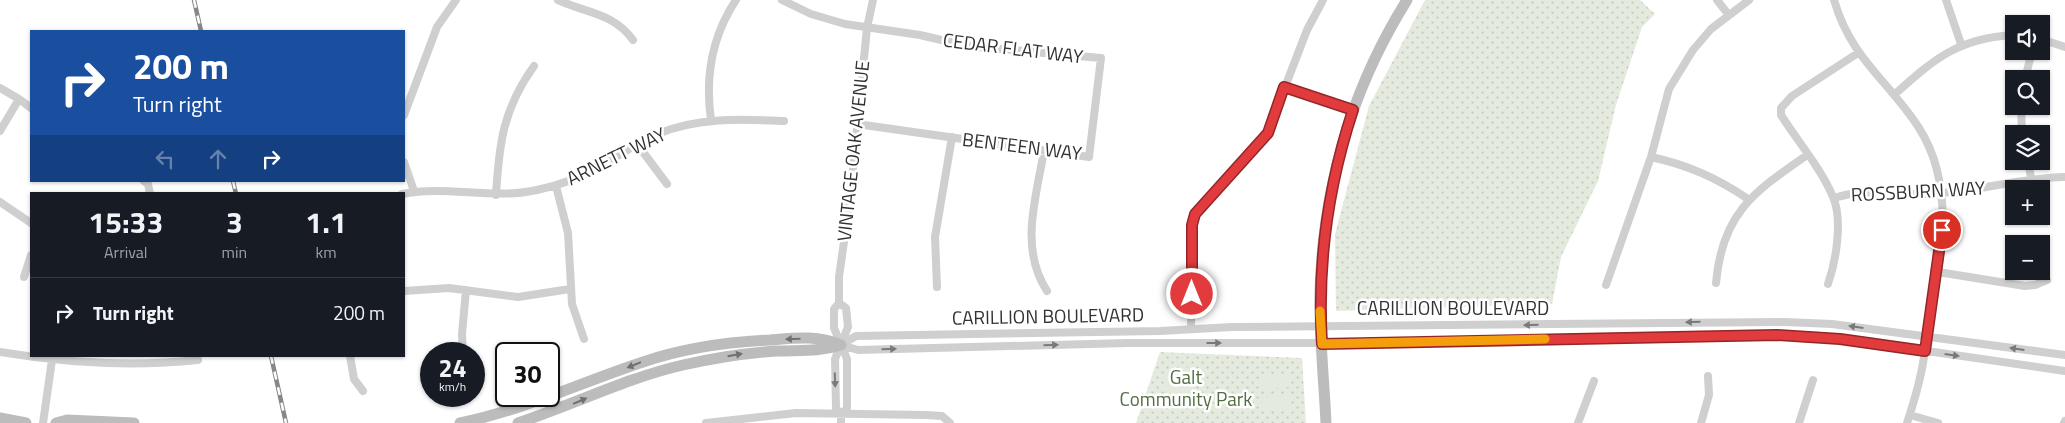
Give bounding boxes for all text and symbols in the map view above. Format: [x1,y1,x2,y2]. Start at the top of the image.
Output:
map controls [2005,15,2050,280]
button: sound [2005,15,2050,60]
street label: CEDAR FLAT WAY [941,25,1085,71]
text: 200 m [133,39,229,93]
icon: right [50,50,115,115]
street label: VINTAGE OAK AVENUE [829,59,876,243]
button: search [2005,70,2050,115]
text: Turn right [133,87,222,121]
street label: ARNETT WAY [561,119,671,192]
street label: BENTEEN WAY [961,124,1084,167]
button: layers [2005,125,2050,170]
icon: left [151,145,179,173]
icon: ahead [204,145,232,173]
icon: right [257,145,285,173]
street label: ROSSBURN WAY [1850,172,1987,209]
button: + [2005,180,2050,225]
text: 15:33 [88,199,163,245]
text: 3 [226,199,243,245]
text: 1.1 [305,199,347,245]
pin [1921,209,1963,251]
icon: arrive [1928,216,1956,244]
button: − [2005,235,2050,280]
text: Arrival [104,240,147,264]
text: min [222,240,247,264]
text: km [315,240,337,264]
position arrow [1165,267,1217,319]
street label: CARILLION BOULEVARD [1357,293,1549,322]
text: Turn right [93,298,174,327]
text: 200 m [333,298,385,327]
icon: right [50,299,78,327]
street label: CARILLION BOULEVARD [952,299,1144,332]
one-way arrow [1685,318,1701,326]
one-way arrow [1523,321,1539,329]
one-way arrow [1847,323,1863,331]
one-way arrow [785,335,801,343]
one-way arrow [1206,339,1222,347]
one-way arrow [1043,341,1059,349]
speed limit sign: 30 [495,342,560,407]
one-way arrow [881,345,897,353]
one-way arrow [2008,345,2024,353]
text: 24 [438,349,467,387]
one-way arrow [728,351,744,359]
one-way arrow [1945,351,1961,359]
one-way arrow [627,362,641,370]
park label: Galt Community Park [1120,362,1252,413]
one-way arrow [832,372,840,388]
text: km/h [439,377,466,396]
one-way arrow [573,397,588,405]

